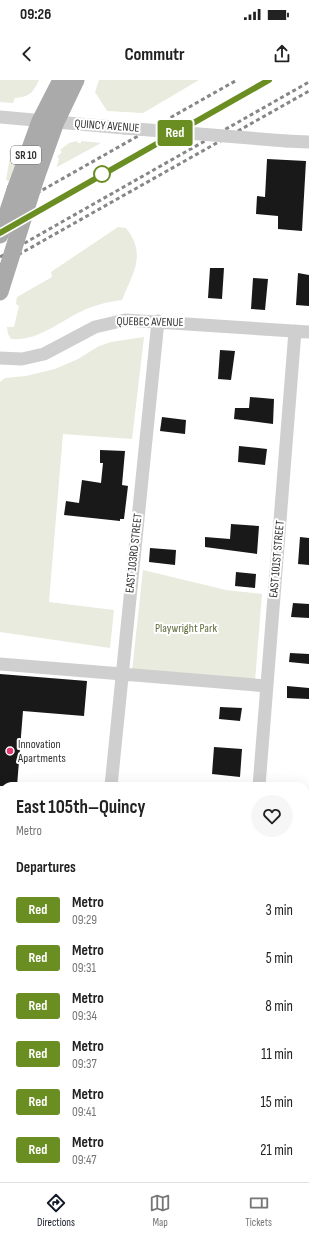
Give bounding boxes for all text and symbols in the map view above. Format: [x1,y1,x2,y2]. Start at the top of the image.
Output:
text: 09:26 [20,5,51,24]
icon: back [16,43,38,65]
icon: share [271,43,293,65]
text: Commutr [124,44,185,65]
street label: QUINCY AVENUE [74,116,140,136]
line badge: Red [152,120,198,146]
text: Red [166,124,184,141]
road number: SR 10 [11,146,41,164]
unlabelled marker [93,165,111,183]
street label: QUEBEC AVENUE [116,314,184,330]
street label: EAST 103RD STREET [122,512,146,594]
street label: EAST 101ST STREET [266,520,288,598]
park label: Playwright Park [155,621,217,636]
place label: Innovation Apartments [17,737,66,766]
marker: Innovation Apartments [5,746,15,756]
button: heart [251,795,293,837]
text: East 105th–Quincy [16,796,145,819]
text: Metro [16,823,42,839]
text: Departures [16,858,76,877]
text: Metro [72,893,104,912]
text: Red [29,901,47,918]
text: 3 min [265,901,293,920]
text: 09:29 [72,912,97,928]
text: Metro [72,941,104,960]
text: Red [29,949,47,966]
text: 5 min [266,949,293,968]
text: 09:31 [72,960,96,976]
text: Metro [72,989,104,1008]
text: Red [29,997,47,1014]
text: 8 min [265,997,293,1016]
text: 09:34 [72,1008,97,1024]
text: Metro [72,1037,104,1056]
text: Red [29,1045,47,1062]
text: 11 min [261,1045,293,1064]
text: 09:37 [72,1056,97,1072]
text: Metro [72,1085,104,1104]
text: Red [29,1093,47,1110]
text: 15 min [261,1093,293,1112]
text: 09:41 [72,1104,96,1120]
text: Metro [72,1133,104,1152]
text: Red [29,1141,47,1158]
text: 21 min [260,1141,293,1160]
text: 09:47 [72,1152,97,1168]
tab: Directions [37,1192,75,1229]
tab: Map [149,1192,171,1229]
tab: Tickets [245,1192,272,1229]

